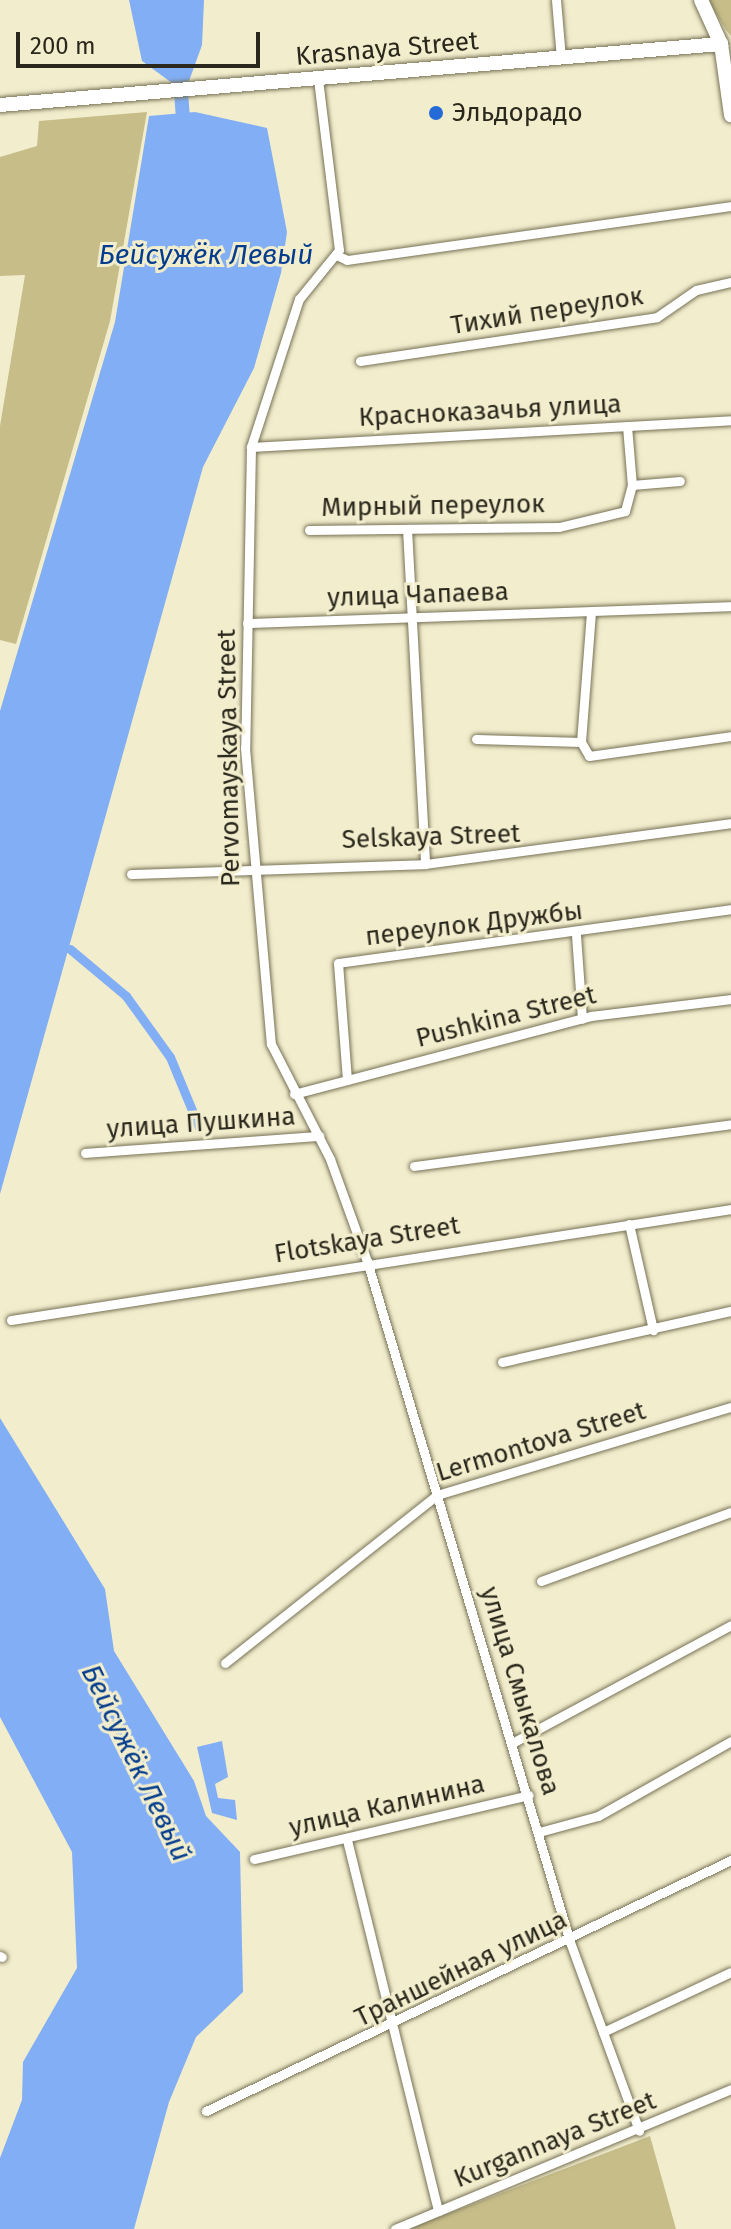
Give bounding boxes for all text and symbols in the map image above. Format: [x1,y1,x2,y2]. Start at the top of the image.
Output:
scale bar [20,16,264,66]
street label: Krasnaya Street [294,25,480,73]
text: 200 m [30,32,96,60]
place label: Эльдорадо [452,97,583,129]
marker: Эльдорадо [427,104,445,122]
water label: Бейсужёк Левый [99,238,313,272]
street label: Тихий переулок [449,280,645,342]
street label: Красноказачья улица [358,389,622,433]
street label: Мирный переулок [321,488,545,524]
street label: улица Чапаева [327,576,509,614]
street label: Pervomayskaya Street [211,629,247,887]
street label: Selskaya Street [341,818,521,856]
street label: переулок Дружбы [364,895,584,953]
street label: Pushkina Street [413,980,599,1054]
street label: улица Пушкина [106,1101,296,1145]
street label: Flotskaya Street [272,1210,462,1270]
street label: Lermontova Street [433,1395,649,1489]
street label: улица Смыкалова [473,1583,567,1799]
water label: Бейсужёк Левый [74,1659,198,1867]
street label: улица Калинина [286,1768,488,1844]
street label: Траншейная улица [350,1904,572,2034]
street label: Kurgannaya Street [449,2085,661,2195]

